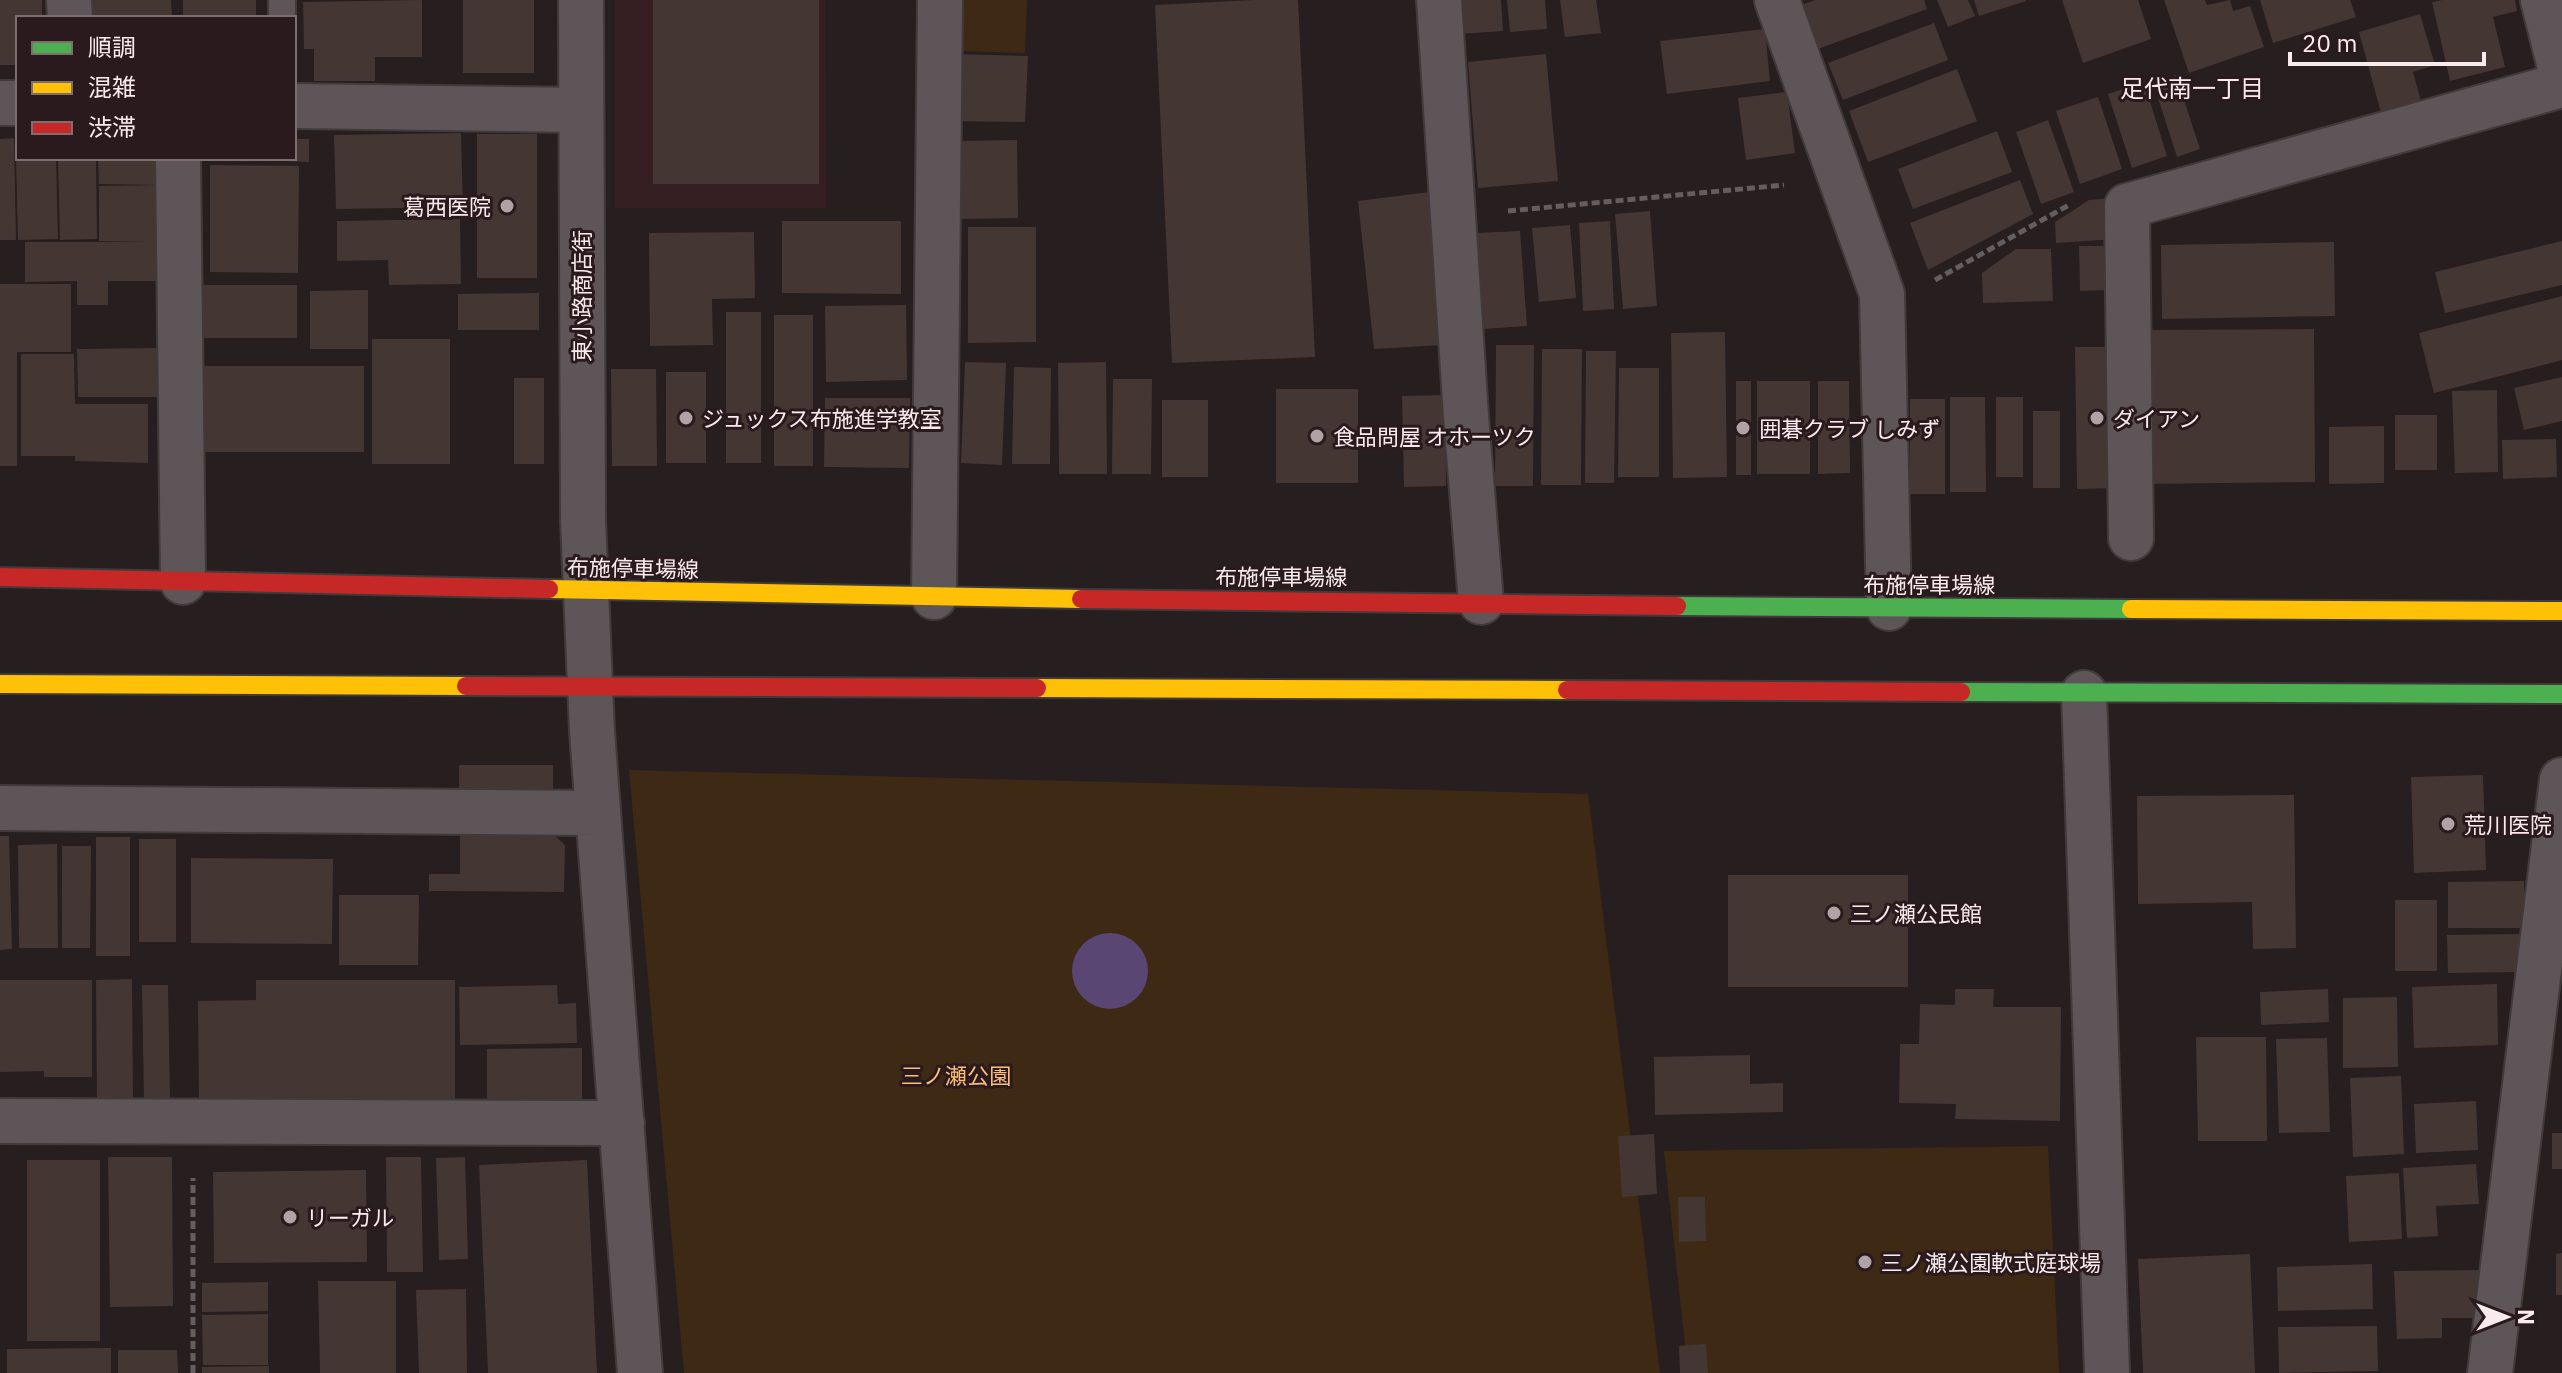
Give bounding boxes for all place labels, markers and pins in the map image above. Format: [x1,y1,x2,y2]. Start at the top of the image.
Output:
place label: 葛西医院 [403,192,491,221]
marker: 葛西医院 [498,197,516,215]
place label: ジュックス布施進学教室 [702,404,942,433]
place label: ダイアン [2113,404,2200,433]
marker: ジュックス布施進学教室 [677,409,695,427]
marker: ダイアン [2088,409,2106,427]
place label: 囲碁クラブ しみず [1759,414,1940,443]
marker: 囲碁クラブ しみず [1734,419,1752,437]
place label: 食品問屋 オホーツク [1333,422,1536,451]
marker: 食品問屋 オホーツク [1308,427,1326,445]
place label: 荒川医院 [2464,810,2552,839]
marker: 荒川医院 [2439,815,2457,833]
place label: 三ノ瀬公民館 [1850,899,1982,928]
marker: 三ノ瀬公民館 [1825,904,1843,922]
place label: リーガル [306,1203,394,1232]
marker: リーガル [281,1208,299,1226]
place label: 三ノ瀬公園軟式庭球場 [1881,1248,2101,1277]
marker: 三ノ瀬公園軟式庭球場 [1856,1253,1874,1271]

